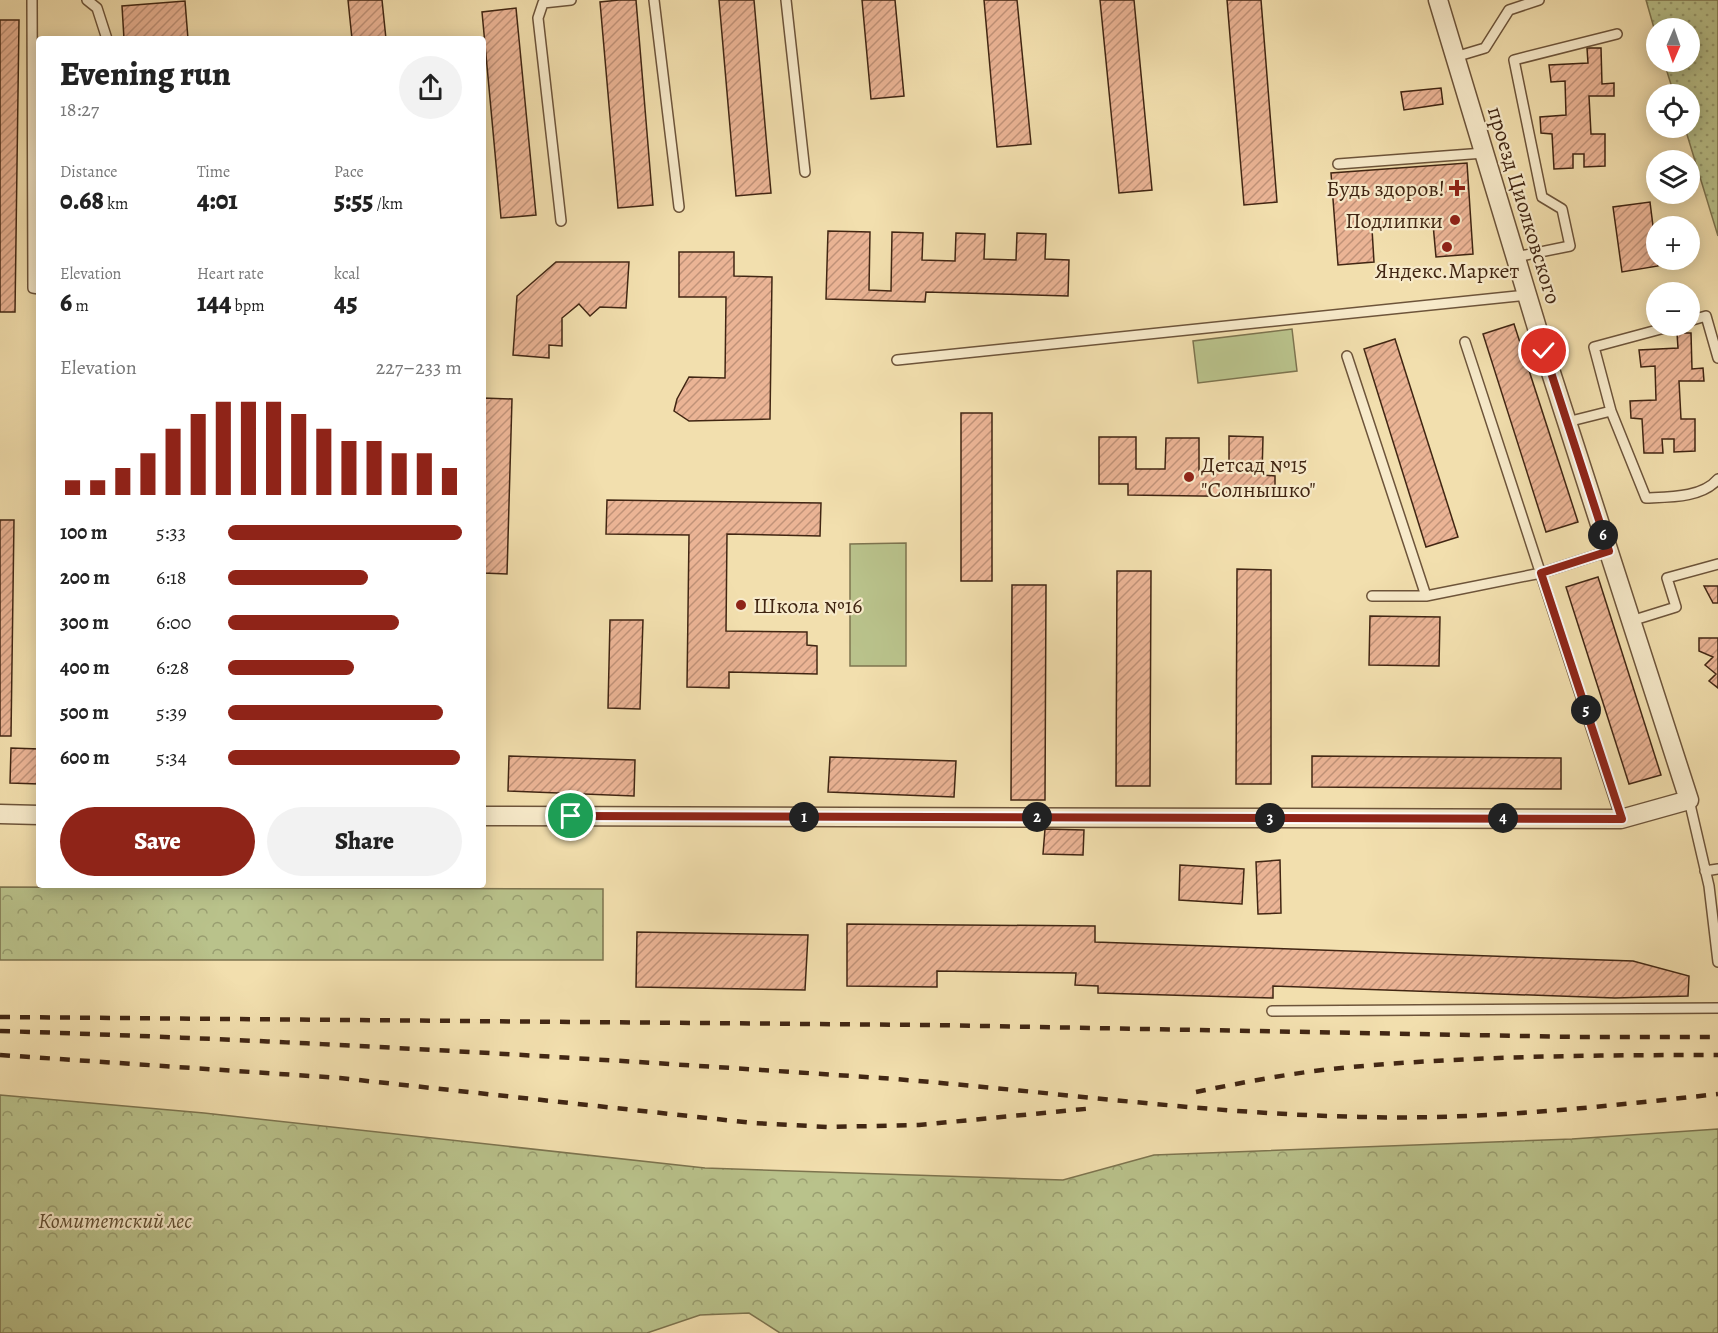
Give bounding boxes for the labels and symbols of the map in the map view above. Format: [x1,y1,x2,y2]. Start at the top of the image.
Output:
north arrow [1646,18,1700,72]
street label: проезд Циолковского [1480,103,1568,308]
place label: Будь здоров! [1326,174,1445,204]
marker: Будь здоров! [1450,181,1464,195]
place label: Подлипки [1345,206,1443,236]
marker: Подлипки [1448,213,1462,227]
marker: Яндекс.Маркет [1440,240,1454,254]
place label: Яндекс.Маркет [1375,256,1519,286]
pin [1518,325,1569,376]
place label: Детсад №15 "Солнышко" [1201,450,1316,505]
marker: Детсад №15 "Солнышко" [1182,470,1196,484]
pin: 6 [1588,520,1618,550]
place label: Школа №16 [753,591,862,621]
marker: Школа №16 [734,598,748,612]
pin: 5 [1571,695,1601,725]
pin [545,790,596,841]
pin: 1 [789,802,819,832]
pin: 2 [1022,802,1052,832]
pin: 3 [1255,803,1285,833]
pin: 4 [1488,803,1518,833]
park label: Комитетский лес [38,1206,192,1236]

